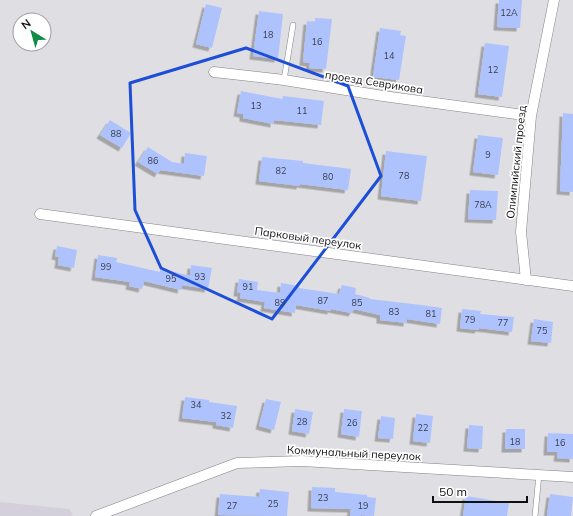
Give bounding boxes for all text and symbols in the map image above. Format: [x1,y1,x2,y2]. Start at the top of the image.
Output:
house number: 12А [500,7,518,18]
north arrow [12,12,52,52]
text: N [18,16,34,32]
house number: 18 [263,29,273,40]
house number: 16 [312,36,322,47]
house number: 14 [384,50,395,61]
house number: 12 [488,64,498,75]
street label: проезд Севрикова [324,67,424,97]
house number: 13 [251,100,261,111]
street label: Олимпийский проезд [503,104,529,219]
house number: 11 [297,105,307,116]
house number: 88 [111,128,121,139]
house number: 9 [485,149,491,160]
house number: 86 [148,155,158,166]
house number: 82 [276,165,286,176]
house number: 78 [399,170,409,181]
house number: 80 [323,171,333,182]
house number: 78А [474,199,492,210]
street label: Парковый переулок [254,224,362,252]
house number: 99 [101,261,111,272]
house number: 93 [195,271,205,282]
house number: 95 [166,273,177,284]
house number: 91 [243,281,253,292]
house number: 87 [318,295,328,306]
house number: 89 [275,297,285,308]
house number: 85 [352,297,363,308]
house number: 83 [389,306,399,317]
house number: 81 [426,308,436,319]
house number: 79 [465,314,475,325]
house number: 77 [498,317,508,328]
house number: 75 [537,325,548,336]
house number: 34 [191,399,202,410]
house number: 32 [221,410,231,421]
house number: 28 [297,416,307,427]
house number: 26 [347,417,357,428]
house number: 22 [418,422,428,433]
house number: 18 [510,436,520,447]
house number: 16 [555,437,565,448]
street label: Коммунальный переулок [287,443,421,464]
scale bar [433,478,527,504]
text: 50 m [439,484,467,499]
house number: 23 [318,492,328,503]
house number: 25 [268,498,279,509]
house number: 27 [227,500,237,511]
house number: 19 [358,500,368,511]

